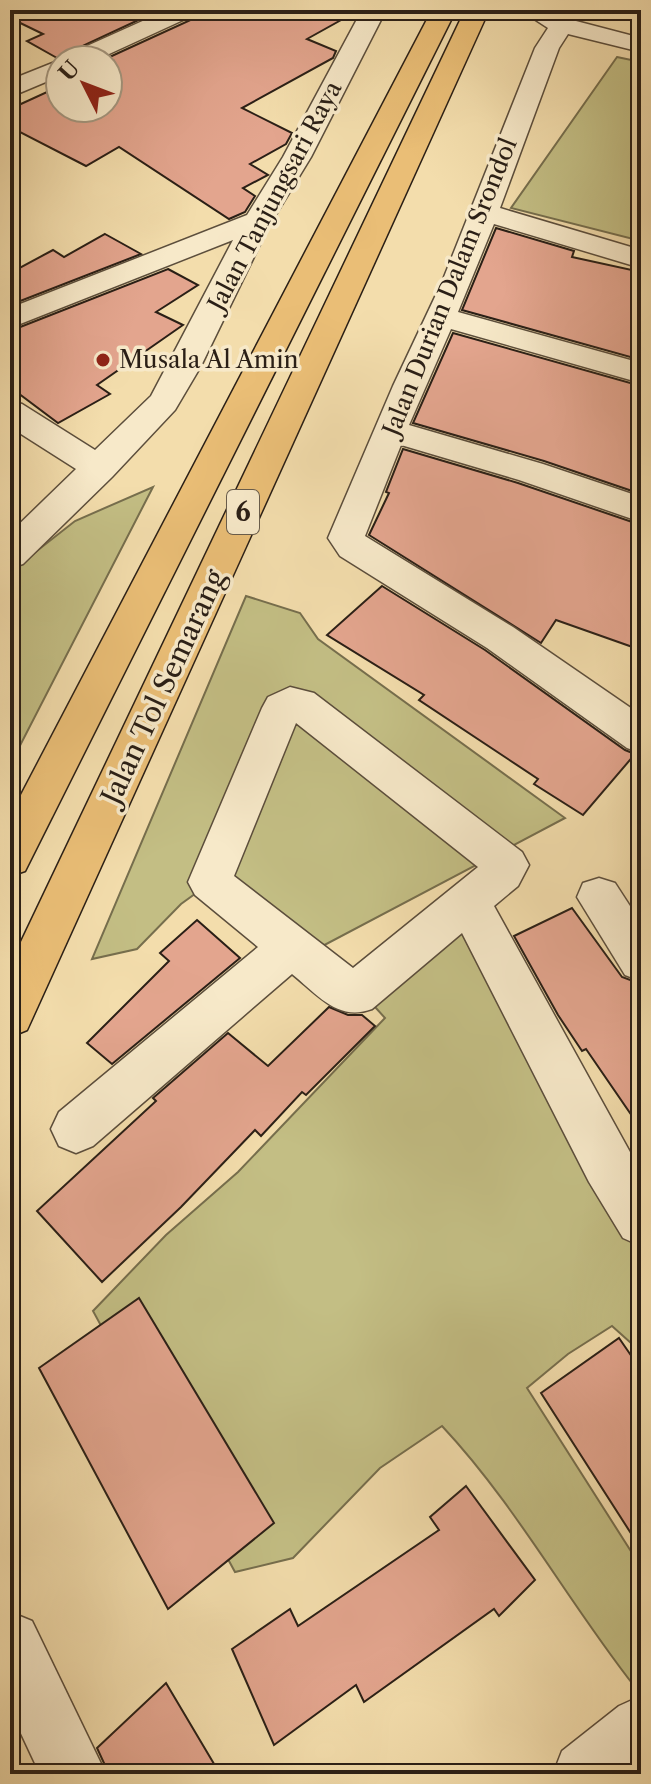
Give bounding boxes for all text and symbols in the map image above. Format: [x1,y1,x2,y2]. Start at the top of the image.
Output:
north arrow [44,44,124,124]
text: U [53,55,86,87]
street label: Jalan Tanjungsari Raya [200,76,348,319]
street label: Jalan Durian Dalam Srondol [375,134,523,444]
place label: Musala Al Amin [119,345,298,374]
marker: Musala Al Amin [94,351,112,369]
road number: 6 [227,490,259,534]
street label: Jalan Tol Semarang [92,564,232,813]

